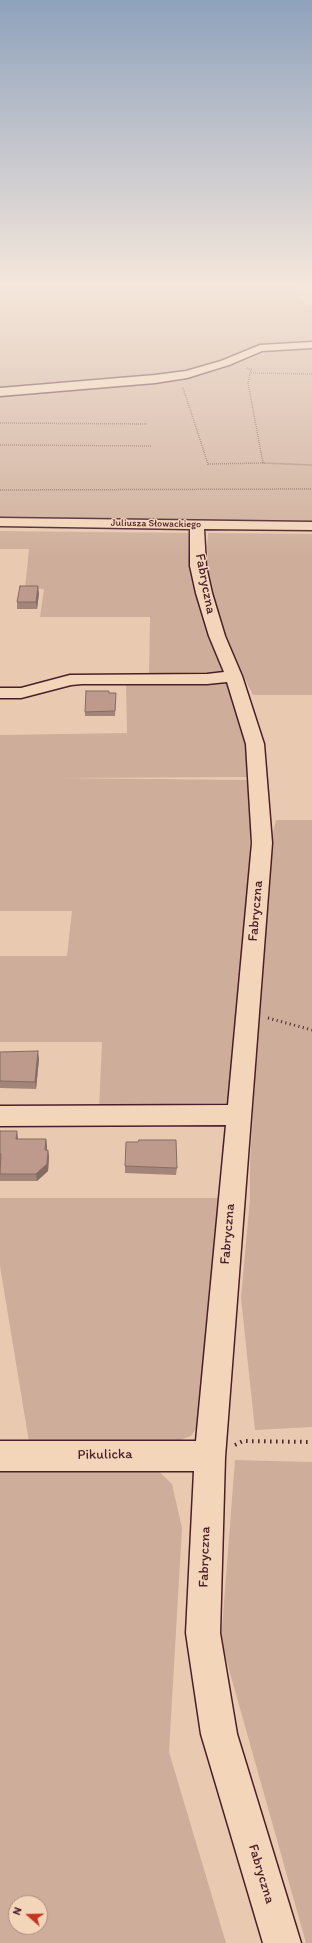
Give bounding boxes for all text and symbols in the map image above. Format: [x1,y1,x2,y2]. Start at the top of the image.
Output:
street label: Juliusza Słowackiego [111,517,201,531]
street label: Fabryczna [191,552,219,616]
street label: Fabryczna [245,880,267,942]
street label: Fabryczna [217,1203,239,1265]
street label: Pikulicka [77,1446,133,1464]
street label: Fabryczna [196,1526,214,1588]
street label: Fabryczna [244,1842,278,1906]
north arrow [8,1895,48,1935]
text: N [10,1905,25,1917]

